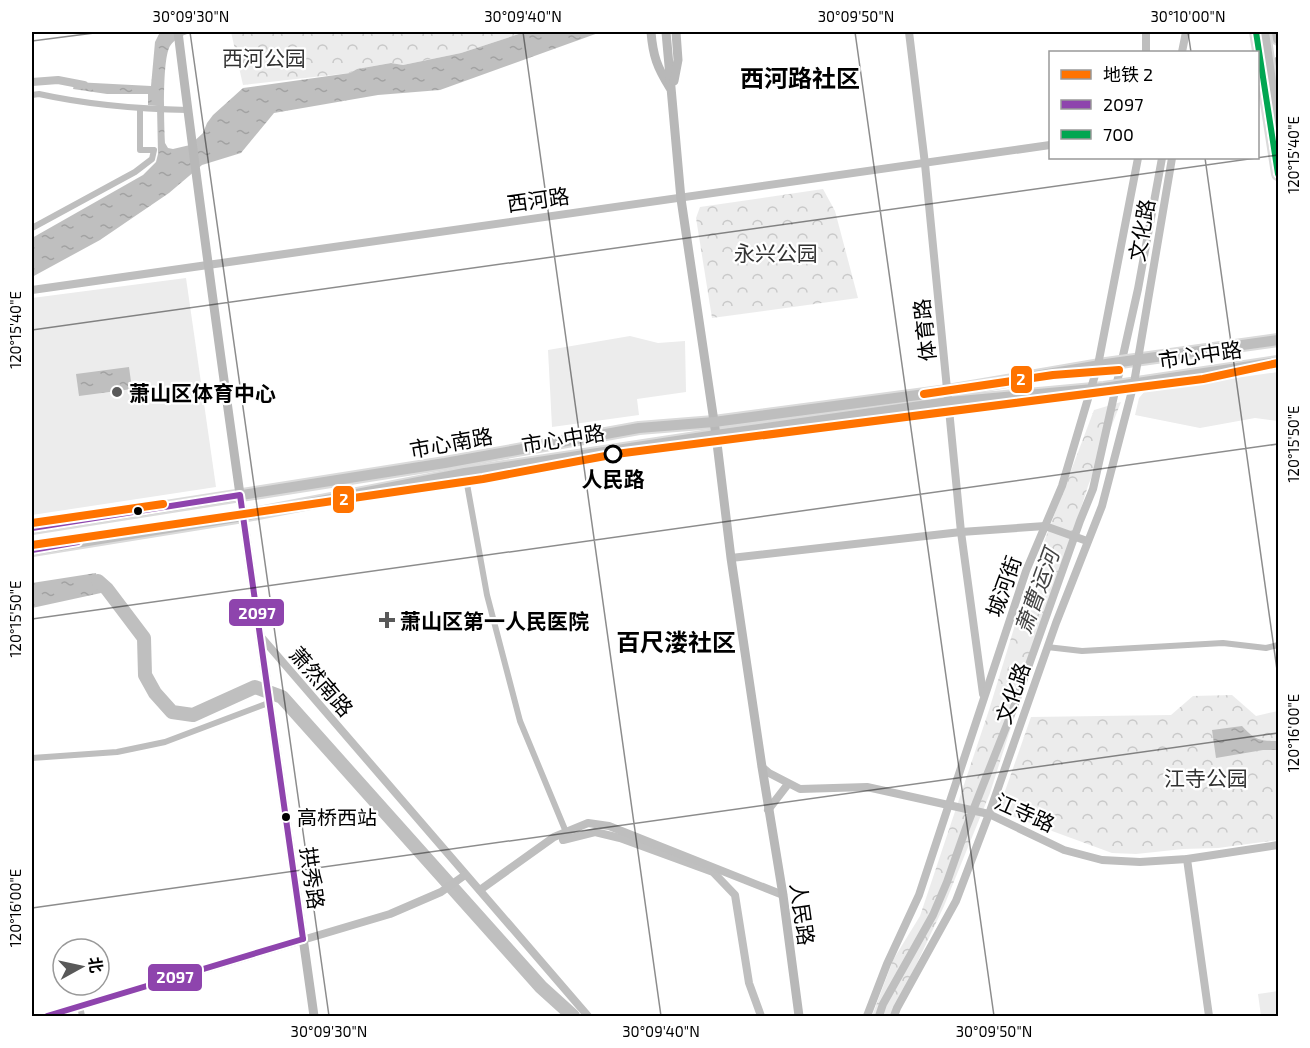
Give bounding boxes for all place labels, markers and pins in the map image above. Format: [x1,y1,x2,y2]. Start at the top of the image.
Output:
place label: 萧山区体育中心 [129,380,276,405]
marker: 萧山区体育中心 [110,385,124,399]
marker: 人民路 [604,445,622,463]
place label: 人民路 [582,466,645,491]
unlabelled marker [132,505,144,517]
place label: 萧山区第一人民医院 [400,608,589,633]
marker: 萧山区第一人民医院 [378,611,396,629]
place label: 高桥西站 [297,805,377,829]
marker: 高桥西站 [280,811,292,823]

